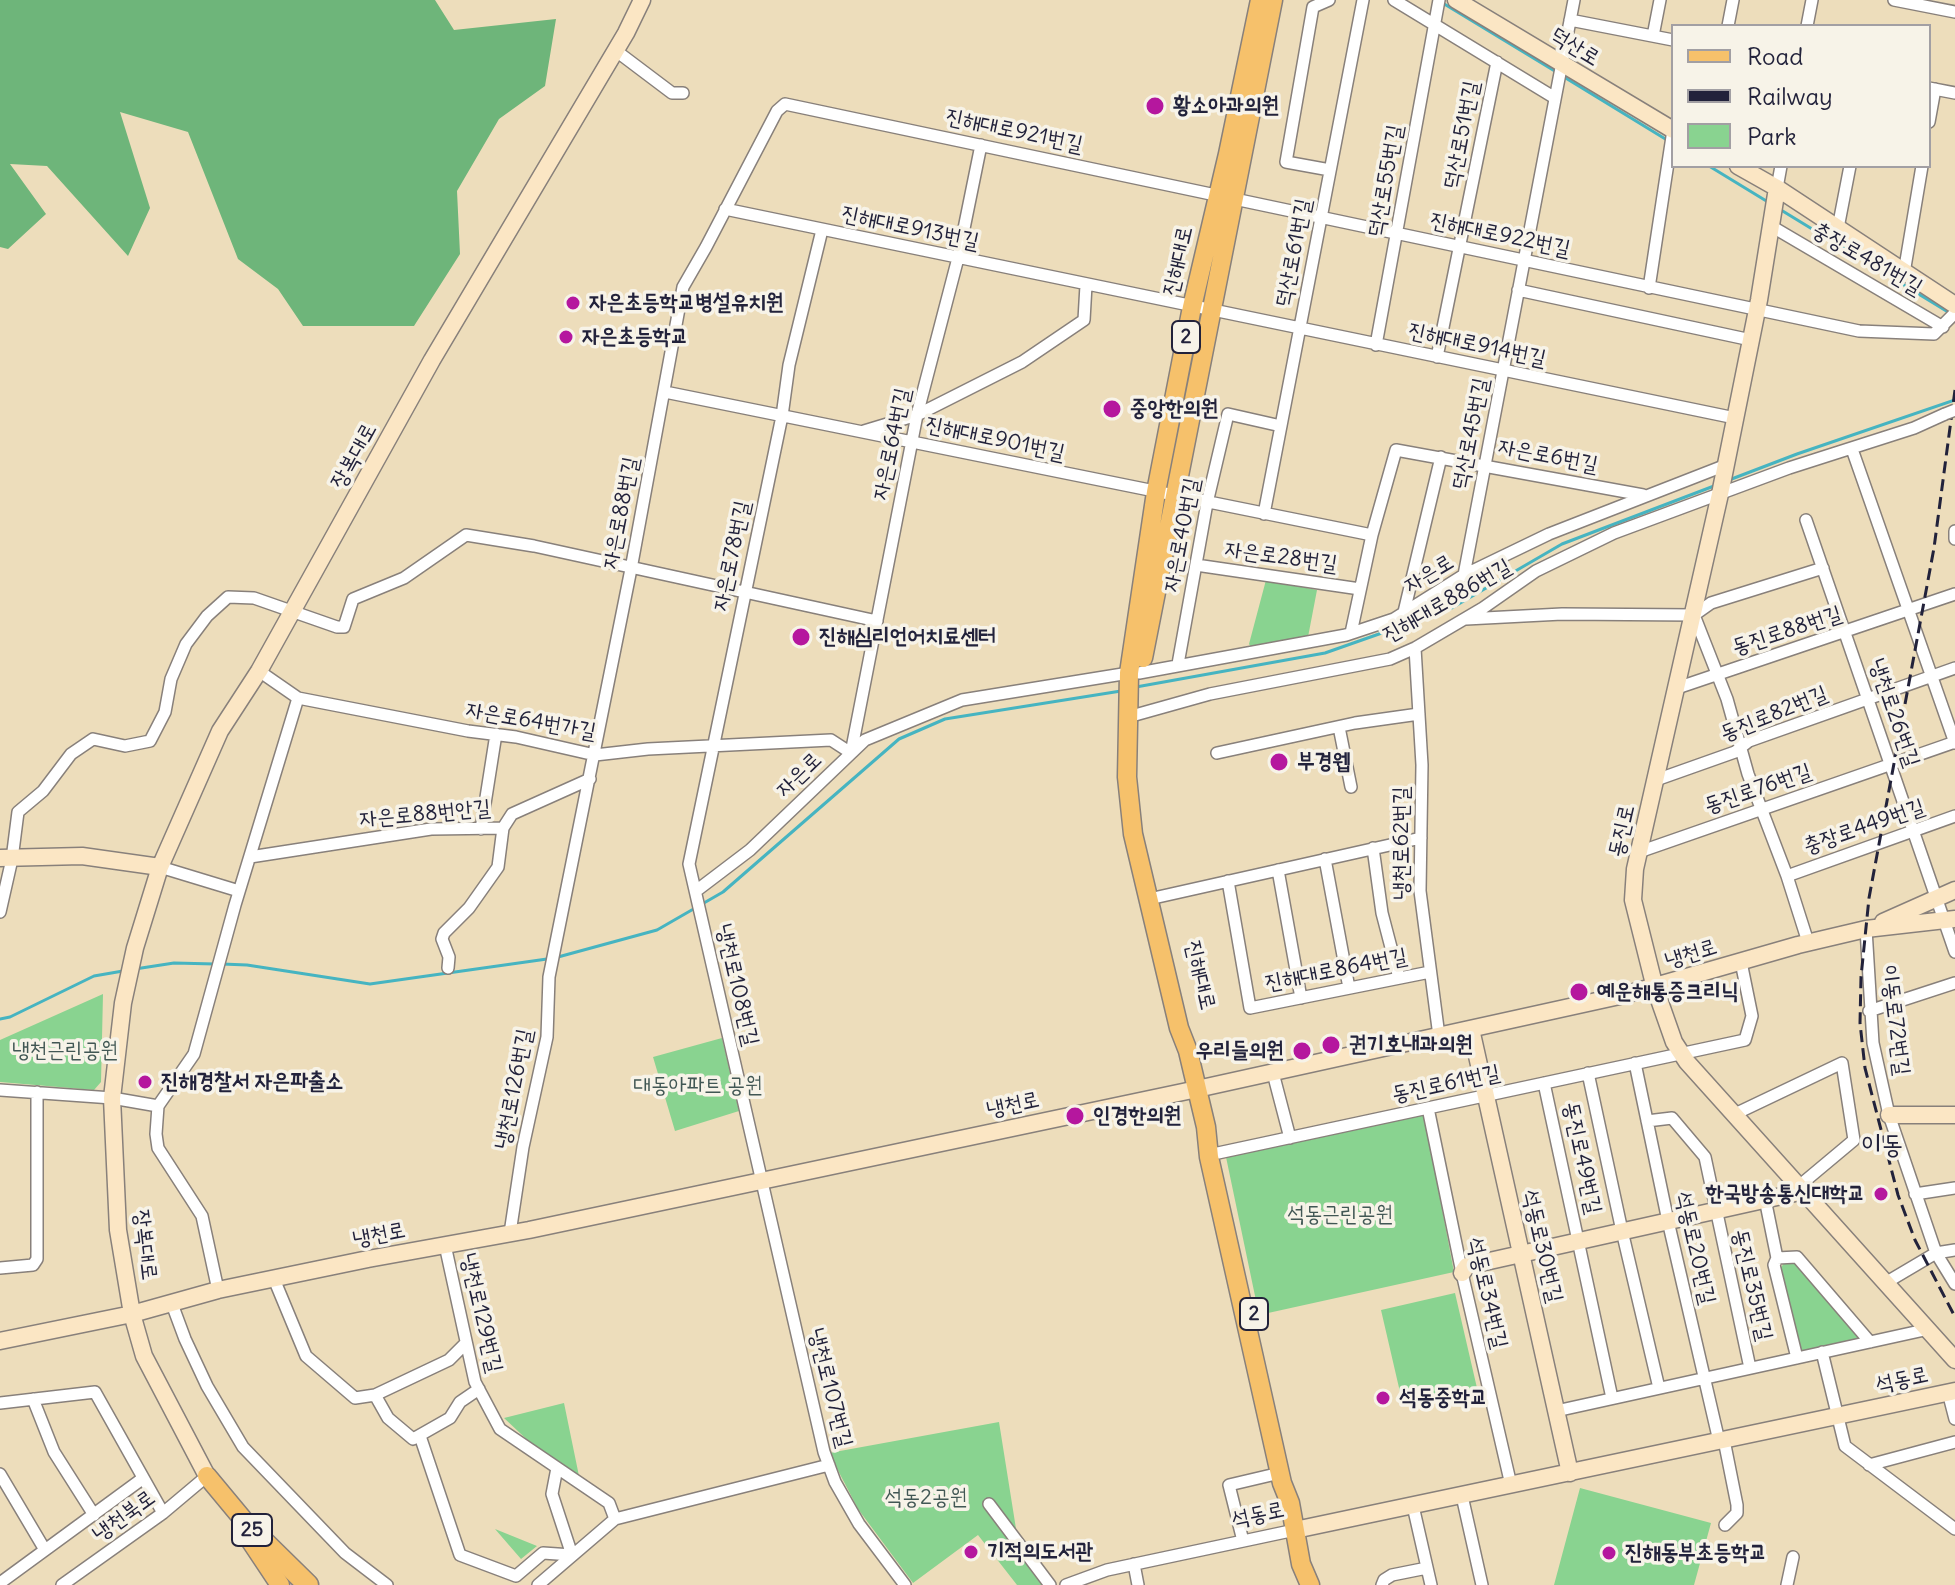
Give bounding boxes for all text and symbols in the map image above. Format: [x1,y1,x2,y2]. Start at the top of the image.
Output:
street label: 덕산로 [1545,22,1605,72]
legend [1671,24,1931,168]
text: Road [1747,41,1803,71]
street label: 덕산로51번길 [1439,79,1485,191]
text: Railway [1747,81,1833,111]
place label: 황소아과의원 [1173,93,1279,119]
marker: 황소아과의원 [1144,95,1166,117]
street label: 진해대로921번길 [943,104,1085,158]
text: Park [1747,121,1797,151]
street label: 덕산로55번길 [1363,123,1409,239]
street label: 덕산로61번길 [1271,197,1317,309]
street label: 진해대로913번길 [839,201,981,255]
street label: 진해대로922번길 [1427,207,1573,263]
street label: 충장로481번길 [1807,217,1927,301]
street label: 진해대로 [1157,224,1199,298]
place label: 자은초등학교병설유치원 [589,290,784,316]
marker: 자은초등학교병설유치원 [564,294,582,312]
street label: 진해대로914번길 [1406,318,1548,372]
road number: 2 [1172,321,1200,353]
place label: 자은초등학교 [582,324,688,350]
marker: 자은초등학교 [557,328,575,346]
street label: 덕산로45번길 [1447,376,1495,492]
street label: 자은로64번길 [867,386,917,502]
place label: 중앙한의원 [1130,396,1219,422]
marker: 중앙한의원 [1101,398,1123,420]
street label: 진해대로901번길 [923,411,1067,467]
street label: 장복대로 [325,419,383,493]
street label: 자은로6번길 [1496,433,1600,479]
street label: 자은로88번길 [597,455,645,571]
street label: 자은로40번길 [1158,476,1206,594]
street label: 자은로78번길 [707,498,757,614]
street label: 자은로28번길 [1223,536,1339,578]
street label: 자은로 [1399,549,1459,599]
street label: 진해대로886번길 [1378,554,1516,648]
street label: 동진로88번길 [1729,601,1845,661]
place label: 진해심리언어치료센터 [819,624,996,650]
marker: 진해심리언어치료센터 [790,626,812,648]
street label: 냉천로26번길 [1863,655,1925,771]
street label: 동진로82번길 [1717,681,1831,747]
street label: 자은로64번가길 [464,697,598,745]
street label: 자은로 [771,747,827,803]
place label: 부경웹 [1297,749,1350,775]
marker: 부경웹 [1268,751,1290,773]
street label: 동진로76번길 [1701,758,1815,820]
street label: 냉천로62번길 [1389,786,1415,900]
street label: 충장로449번길 [1800,794,1928,860]
street label: 자은로88번안길 [358,795,492,833]
street label: 동진로 [1603,802,1641,860]
street label: 냉천로108번길 [710,921,764,1049]
street label: 냉천로 [1662,934,1720,974]
street label: 진해대로 [1179,938,1221,1012]
street label: 진해대로864번길 [1263,943,1409,997]
street label: 이동로72번길 [1875,963,1915,1077]
place label: 예운해통증크리닉 [1597,979,1739,1005]
marker: 예운해통증크리닉 [1568,981,1590,1003]
street label: 냉천로126번길 [489,1027,539,1151]
place label: 권기호내과의원 [1349,1032,1473,1058]
marker: 권기호내과의원 [1320,1034,1342,1056]
park label: 냉천근린공원 [12,1038,118,1064]
place label: 우리들의원 [1195,1038,1284,1064]
marker: 우리들의원 [1291,1040,1313,1062]
street label: 동진로61번길 [1389,1060,1503,1108]
place label: 진해경찰서 자은파출소 [161,1069,343,1095]
marker: 진해경찰서 자은파출소 [136,1073,154,1091]
park label: 대동아파트 공원 [633,1073,763,1099]
street label: 냉천로 [984,1087,1042,1123]
street label: 동진로49번길 [1557,1100,1607,1216]
place label: 인경한의원 [1093,1103,1182,1129]
marker: 인경한의원 [1064,1105,1086,1127]
district label: 이동 [1861,1130,1903,1162]
place label: 한국방송통신대학교 [1706,1181,1865,1207]
marker: 한국방송통신대학교 [1872,1185,1890,1203]
street label: 석동로30번길 [1516,1187,1568,1305]
street label: 석동로20번길 [1669,1189,1721,1307]
park label: 석동근린공원 [1287,1202,1393,1228]
street label: 장복대로 [128,1208,162,1282]
street label: 냉천로 [350,1217,408,1253]
street label: 동진로35번길 [1726,1227,1778,1343]
street label: 석동로34번길 [1461,1235,1513,1351]
street label: 냉천로129번길 [454,1251,508,1375]
road number: 2 [1240,1298,1268,1330]
street label: 냉천로107번길 [802,1326,858,1450]
street label: 석동로 [1873,1362,1931,1398]
place label: 석동중학교 [1399,1385,1488,1411]
marker: 석동중학교 [1374,1389,1392,1407]
street label: 냉천북로 [88,1485,160,1547]
park label: 석동2공원 [885,1485,967,1511]
street label: 석동로 [1229,1497,1287,1533]
road number: 25 [232,1514,272,1546]
place label: 기적의도서관 [987,1539,1093,1565]
place label: 진해동부초등학교 [1625,1540,1767,1566]
marker: 기적의도서관 [962,1543,980,1561]
marker: 진해동부초등학교 [1600,1544,1618,1562]

